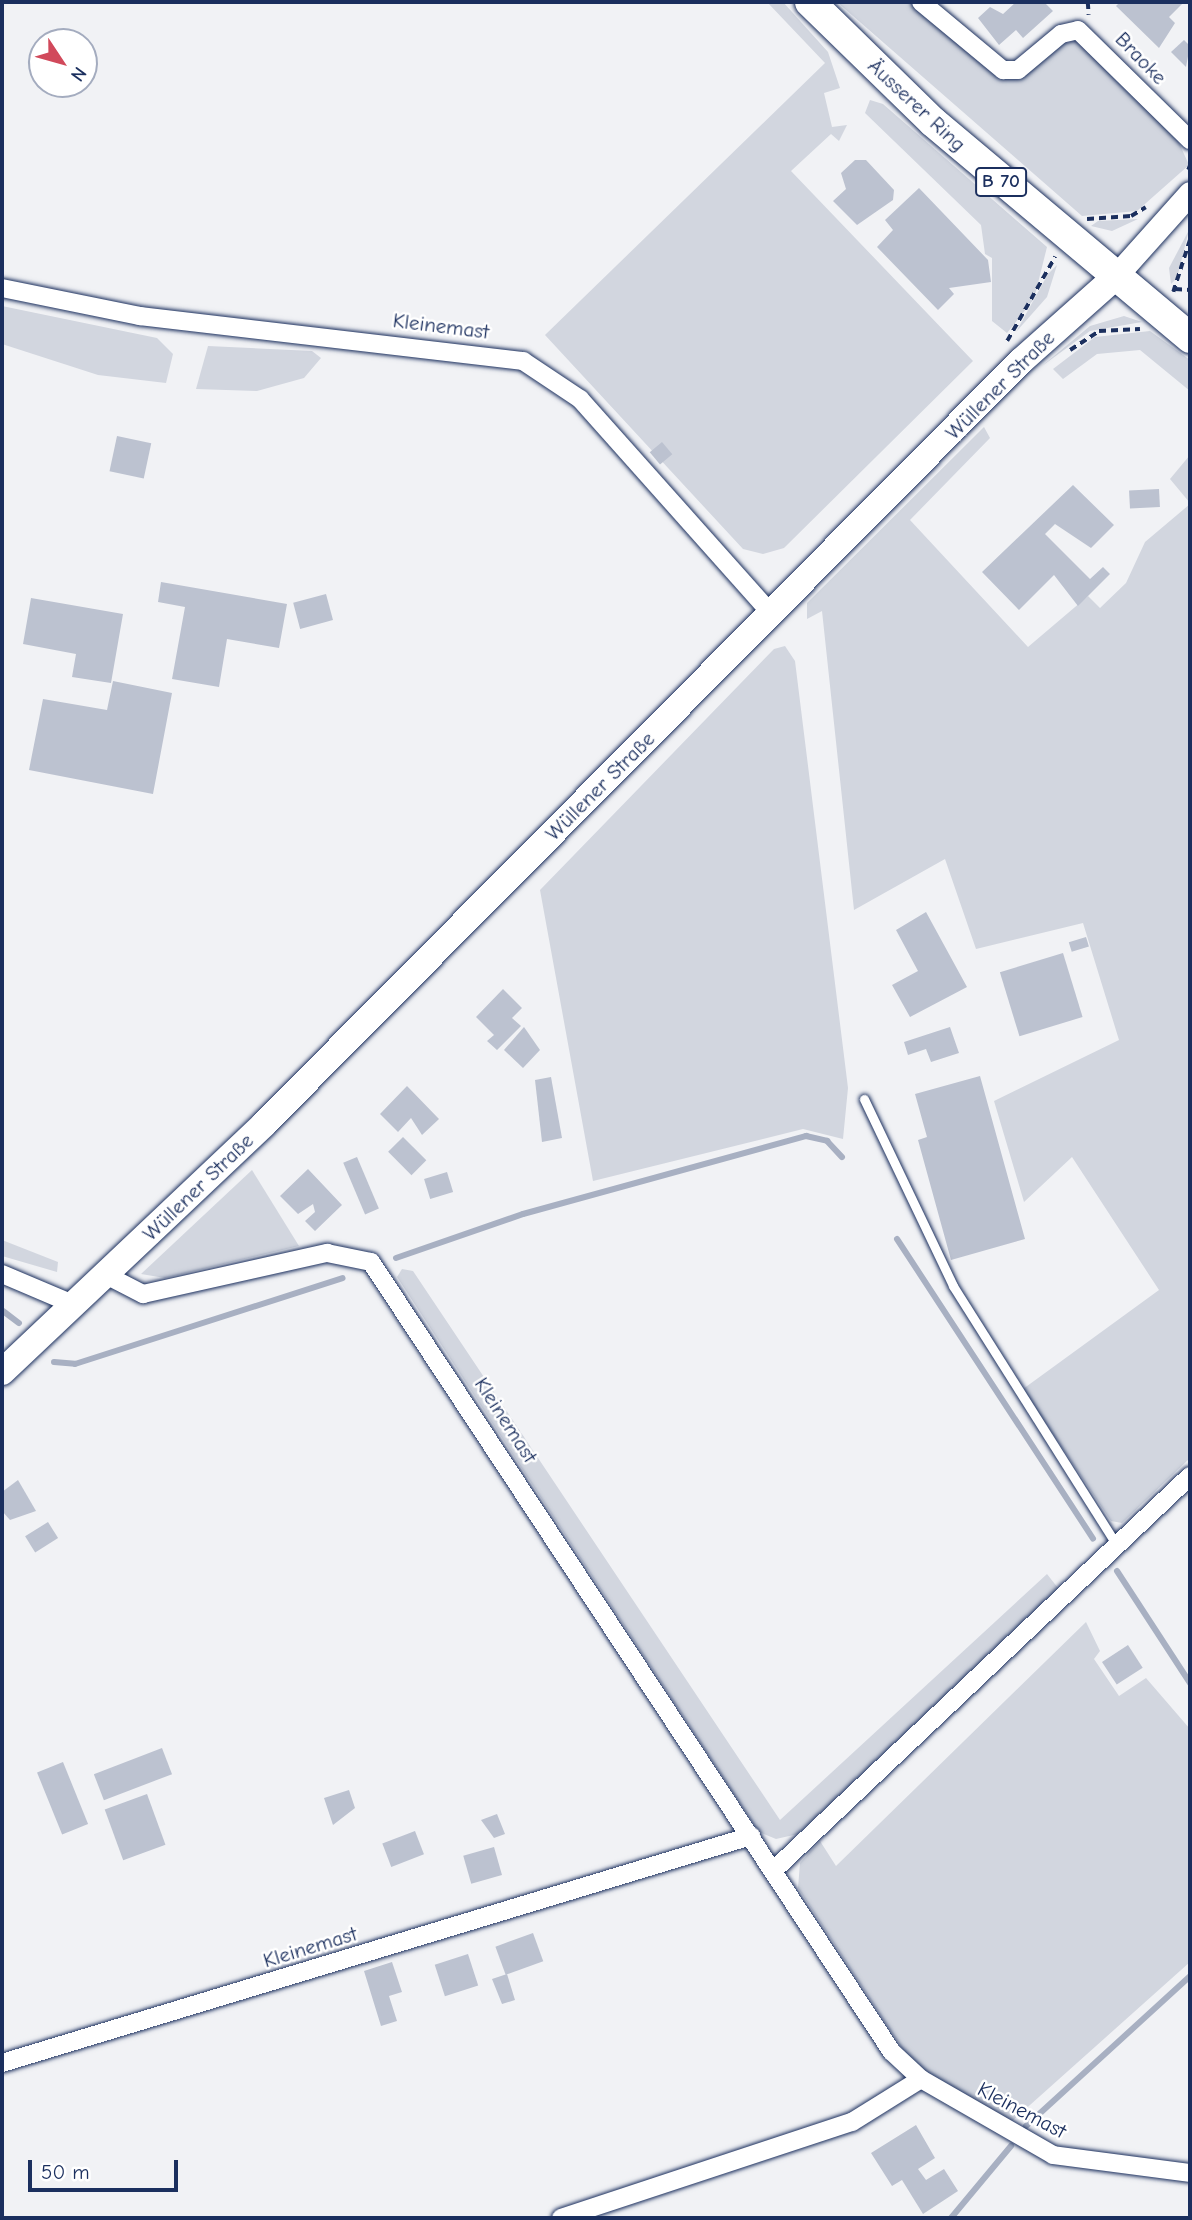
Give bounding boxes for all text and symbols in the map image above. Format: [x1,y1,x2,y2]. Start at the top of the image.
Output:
street label: Braoke [1110,27,1172,89]
north arrow [28,28,98,98]
street label: Äusserer Ring [863,53,971,157]
text: N [66,63,91,86]
road number: B 70 [975,166,1027,198]
street label: Kleinemast [391,308,491,344]
street label: Wüllener Straße [940,325,1060,445]
street label: Wüllener Straße [540,726,660,846]
street label: Wüllener Straße [137,1128,259,1246]
street label: Kleinemast [469,1373,543,1467]
street label: Kleinemast [260,1921,360,1973]
street label: Kleinemast [973,2076,1071,2144]
scale bar [32,2146,182,2190]
text: 50 m [41,2160,90,2184]

